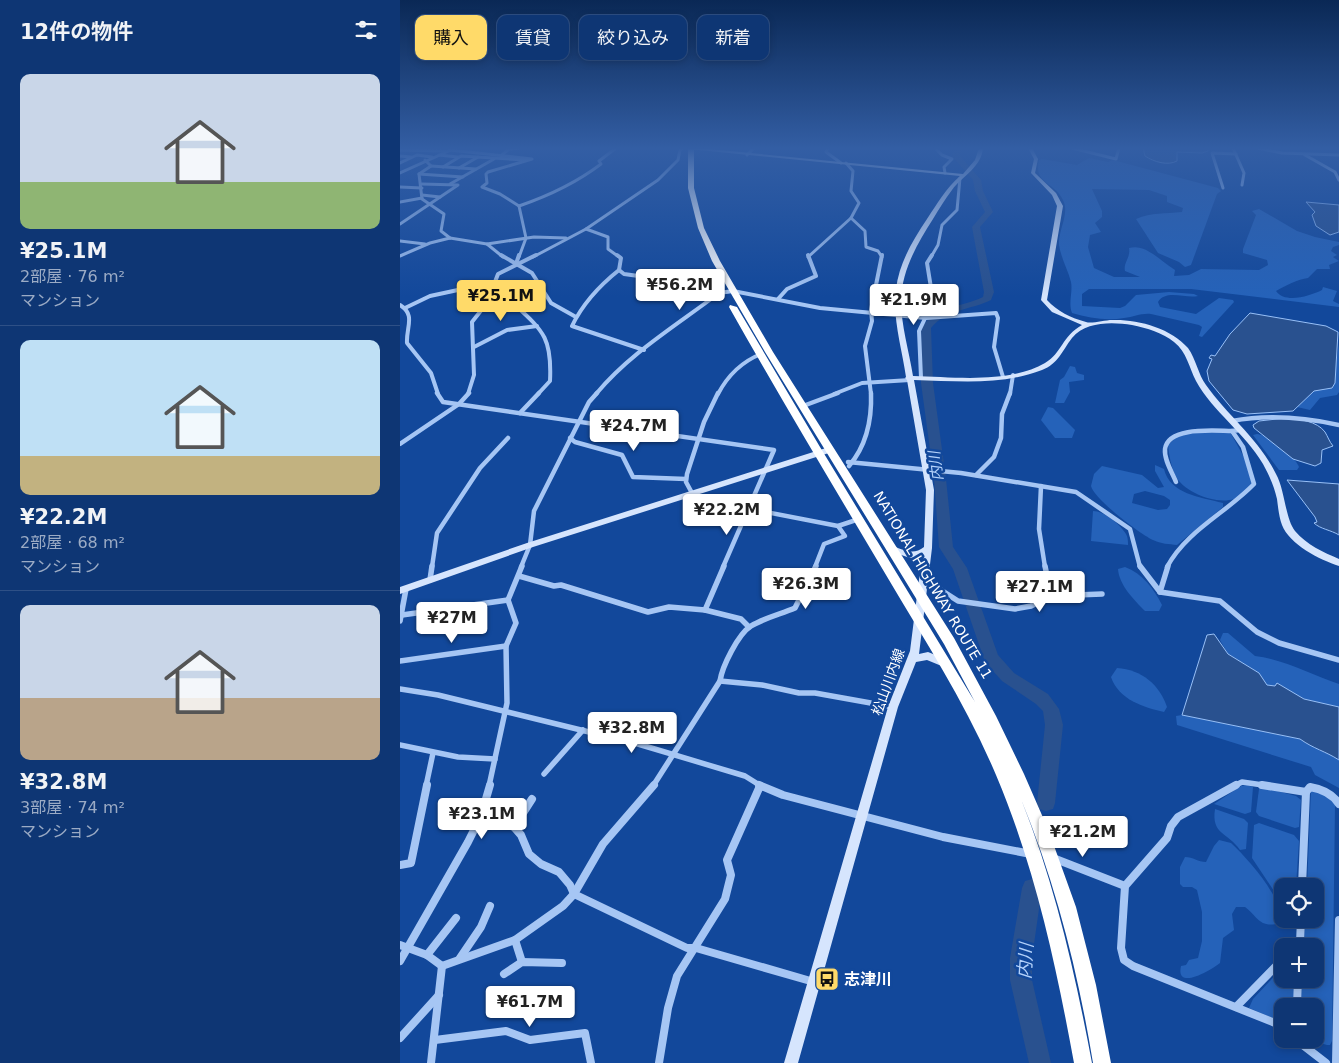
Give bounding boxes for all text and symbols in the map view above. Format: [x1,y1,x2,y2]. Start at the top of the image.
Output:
chip: 購入 [415,15,487,60]
chip: 賃貸 [497,15,569,60]
chip: 絞り込み [579,15,687,60]
chip: 新着 [697,15,769,60]
icon: filters [352,16,380,44]
text: 12件の物件 [20,20,133,44]
icon: home [155,107,245,197]
text: ¥25.1M [20,239,107,263]
text: 2部屋 · 76 m² [20,267,125,286]
pin: ¥56.2M [639,268,721,311]
text: ¥56.2M [647,275,713,294]
pin: ¥25.1M [460,280,542,322]
pin: ¥21.9M [873,284,955,326]
text: ¥25.1M [468,286,534,305]
text: ¥21.9M [881,290,947,309]
text: マンション [20,291,100,310]
icon: home [155,372,245,462]
pin: ¥24.7M [593,410,675,452]
text: ¥24.7M [601,416,667,435]
water label: 内川 [925,448,947,482]
street label: NATIONAL HIGHWAY ROUTE 11 [870,488,996,682]
pin: ¥22.2M [686,494,768,536]
text: ¥22.2M [694,500,760,519]
text: ¥22.2M [20,505,107,529]
text: 2部屋 · 68 m² [20,533,125,552]
text: マンション [20,557,100,576]
pin: ¥26.3M [765,568,847,610]
pin: ¥27.1M [999,570,1081,613]
text: ¥26.3M [773,574,839,593]
text: ¥27.1M [1007,577,1073,596]
pin: ¥27M [422,602,482,644]
text: ¥27M [427,608,477,627]
icon: home [155,637,245,727]
street label: 松山川内線 [869,646,907,718]
pin: ¥32.8M [591,712,673,754]
text: ¥32.8M [599,718,665,737]
text: ¥32.8M [20,770,107,794]
text: 3部屋 · 74 m² [20,798,125,817]
pin: ¥23.1M [441,798,523,840]
text: ¥23.1M [449,804,515,823]
pin: ¥21.2M [1042,816,1124,858]
text: マンション [20,822,100,841]
text: ¥21.2M [1050,822,1116,841]
map controls [1274,878,1324,1048]
button: locate [1274,878,1324,928]
button: + [1274,938,1324,988]
water label: 内川 [1013,940,1037,980]
bus stop icon: 志津川 [814,966,840,992]
place label: 志津川 [844,970,892,989]
pin: ¥61.7M [489,986,571,1028]
text: ¥61.7M [497,992,563,1011]
button: − [1274,998,1324,1048]

